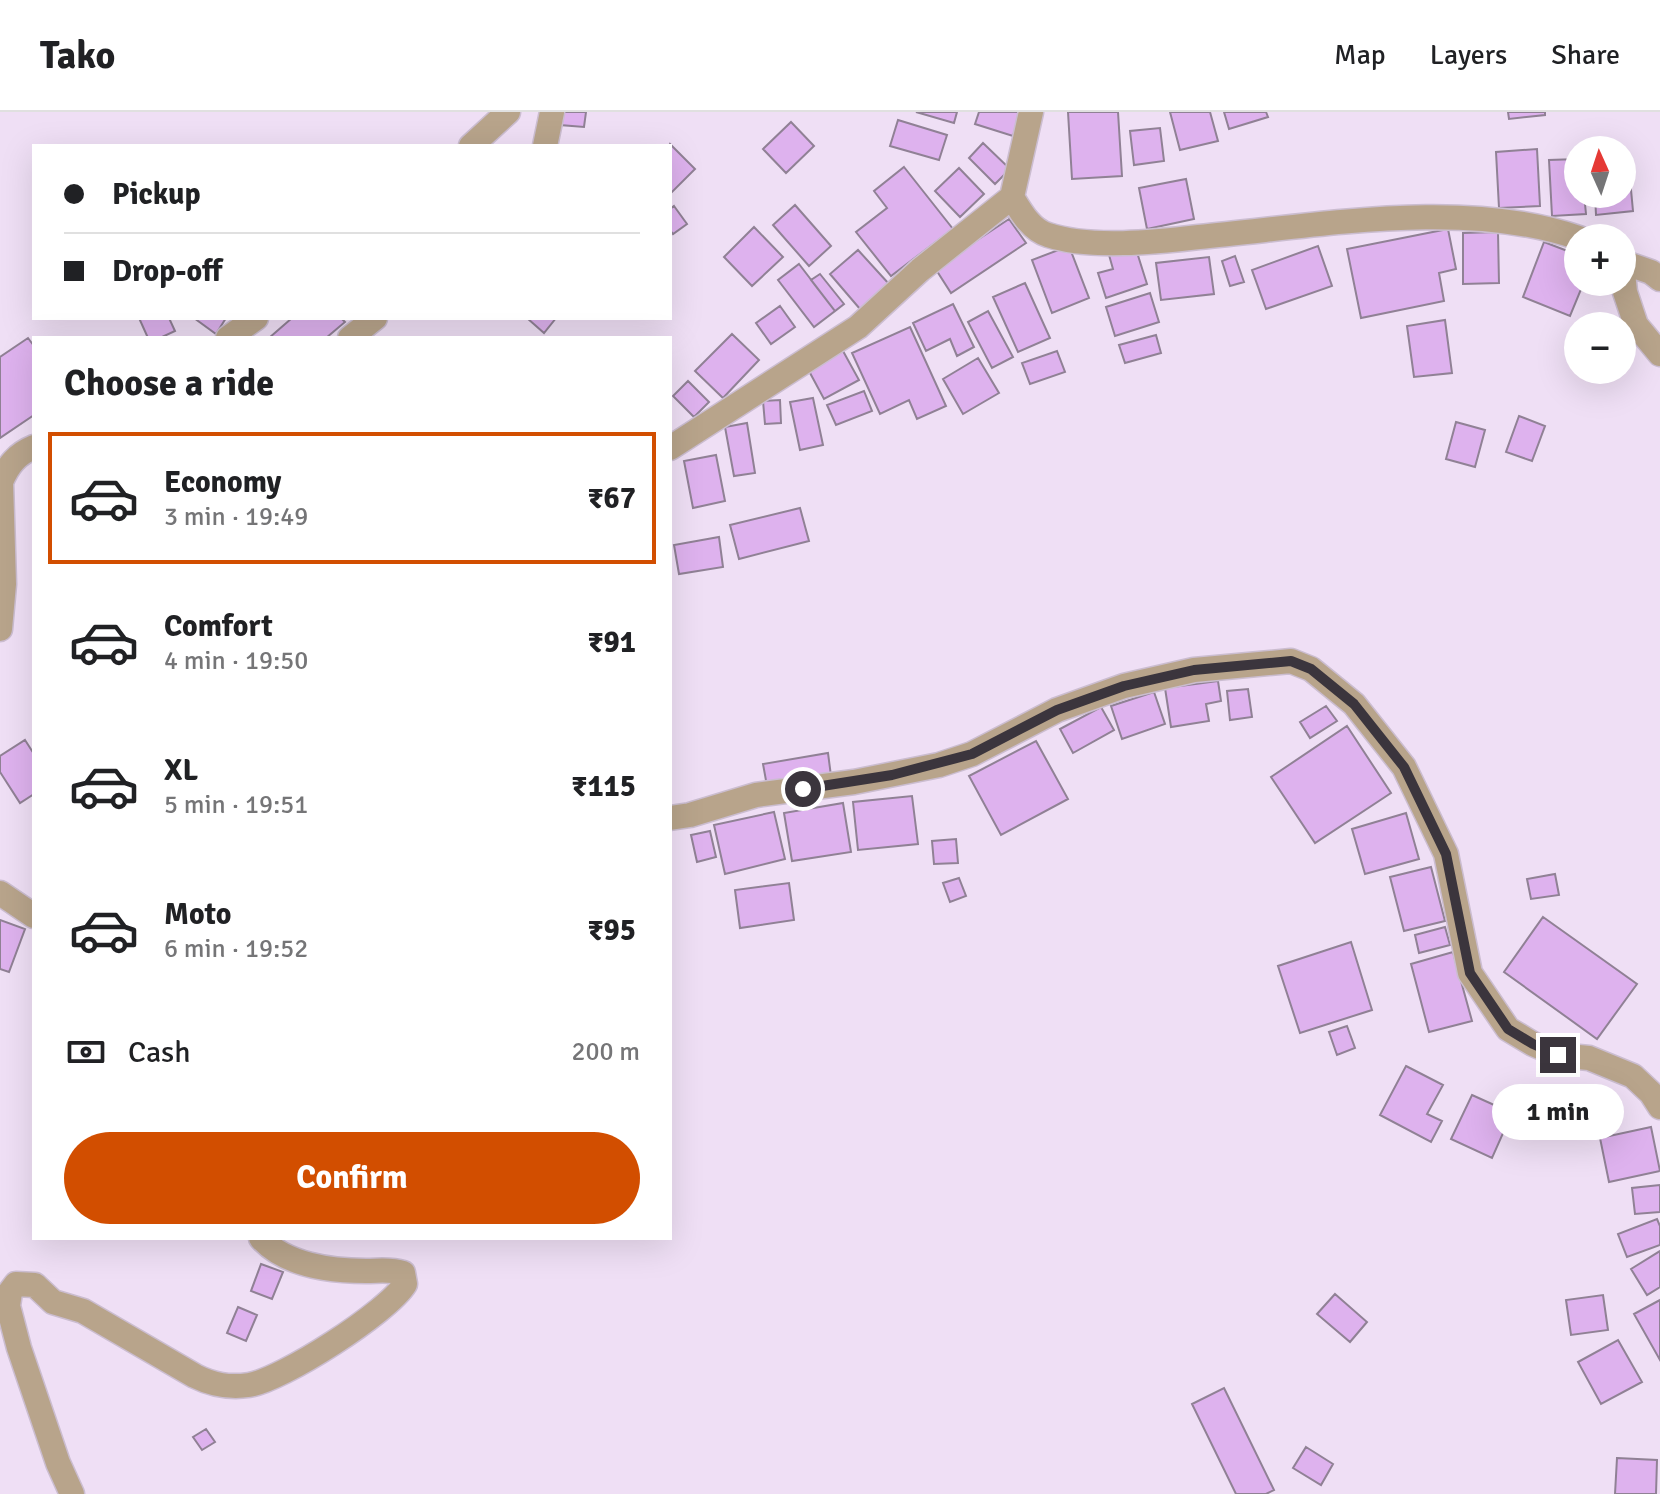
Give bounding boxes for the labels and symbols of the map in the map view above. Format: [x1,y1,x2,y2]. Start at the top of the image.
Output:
north arrow [1564,136,1636,208]
route start [785,771,821,807]
route end [1540,1037,1576,1073]
callout: 1 min [1492,1083,1624,1139]

